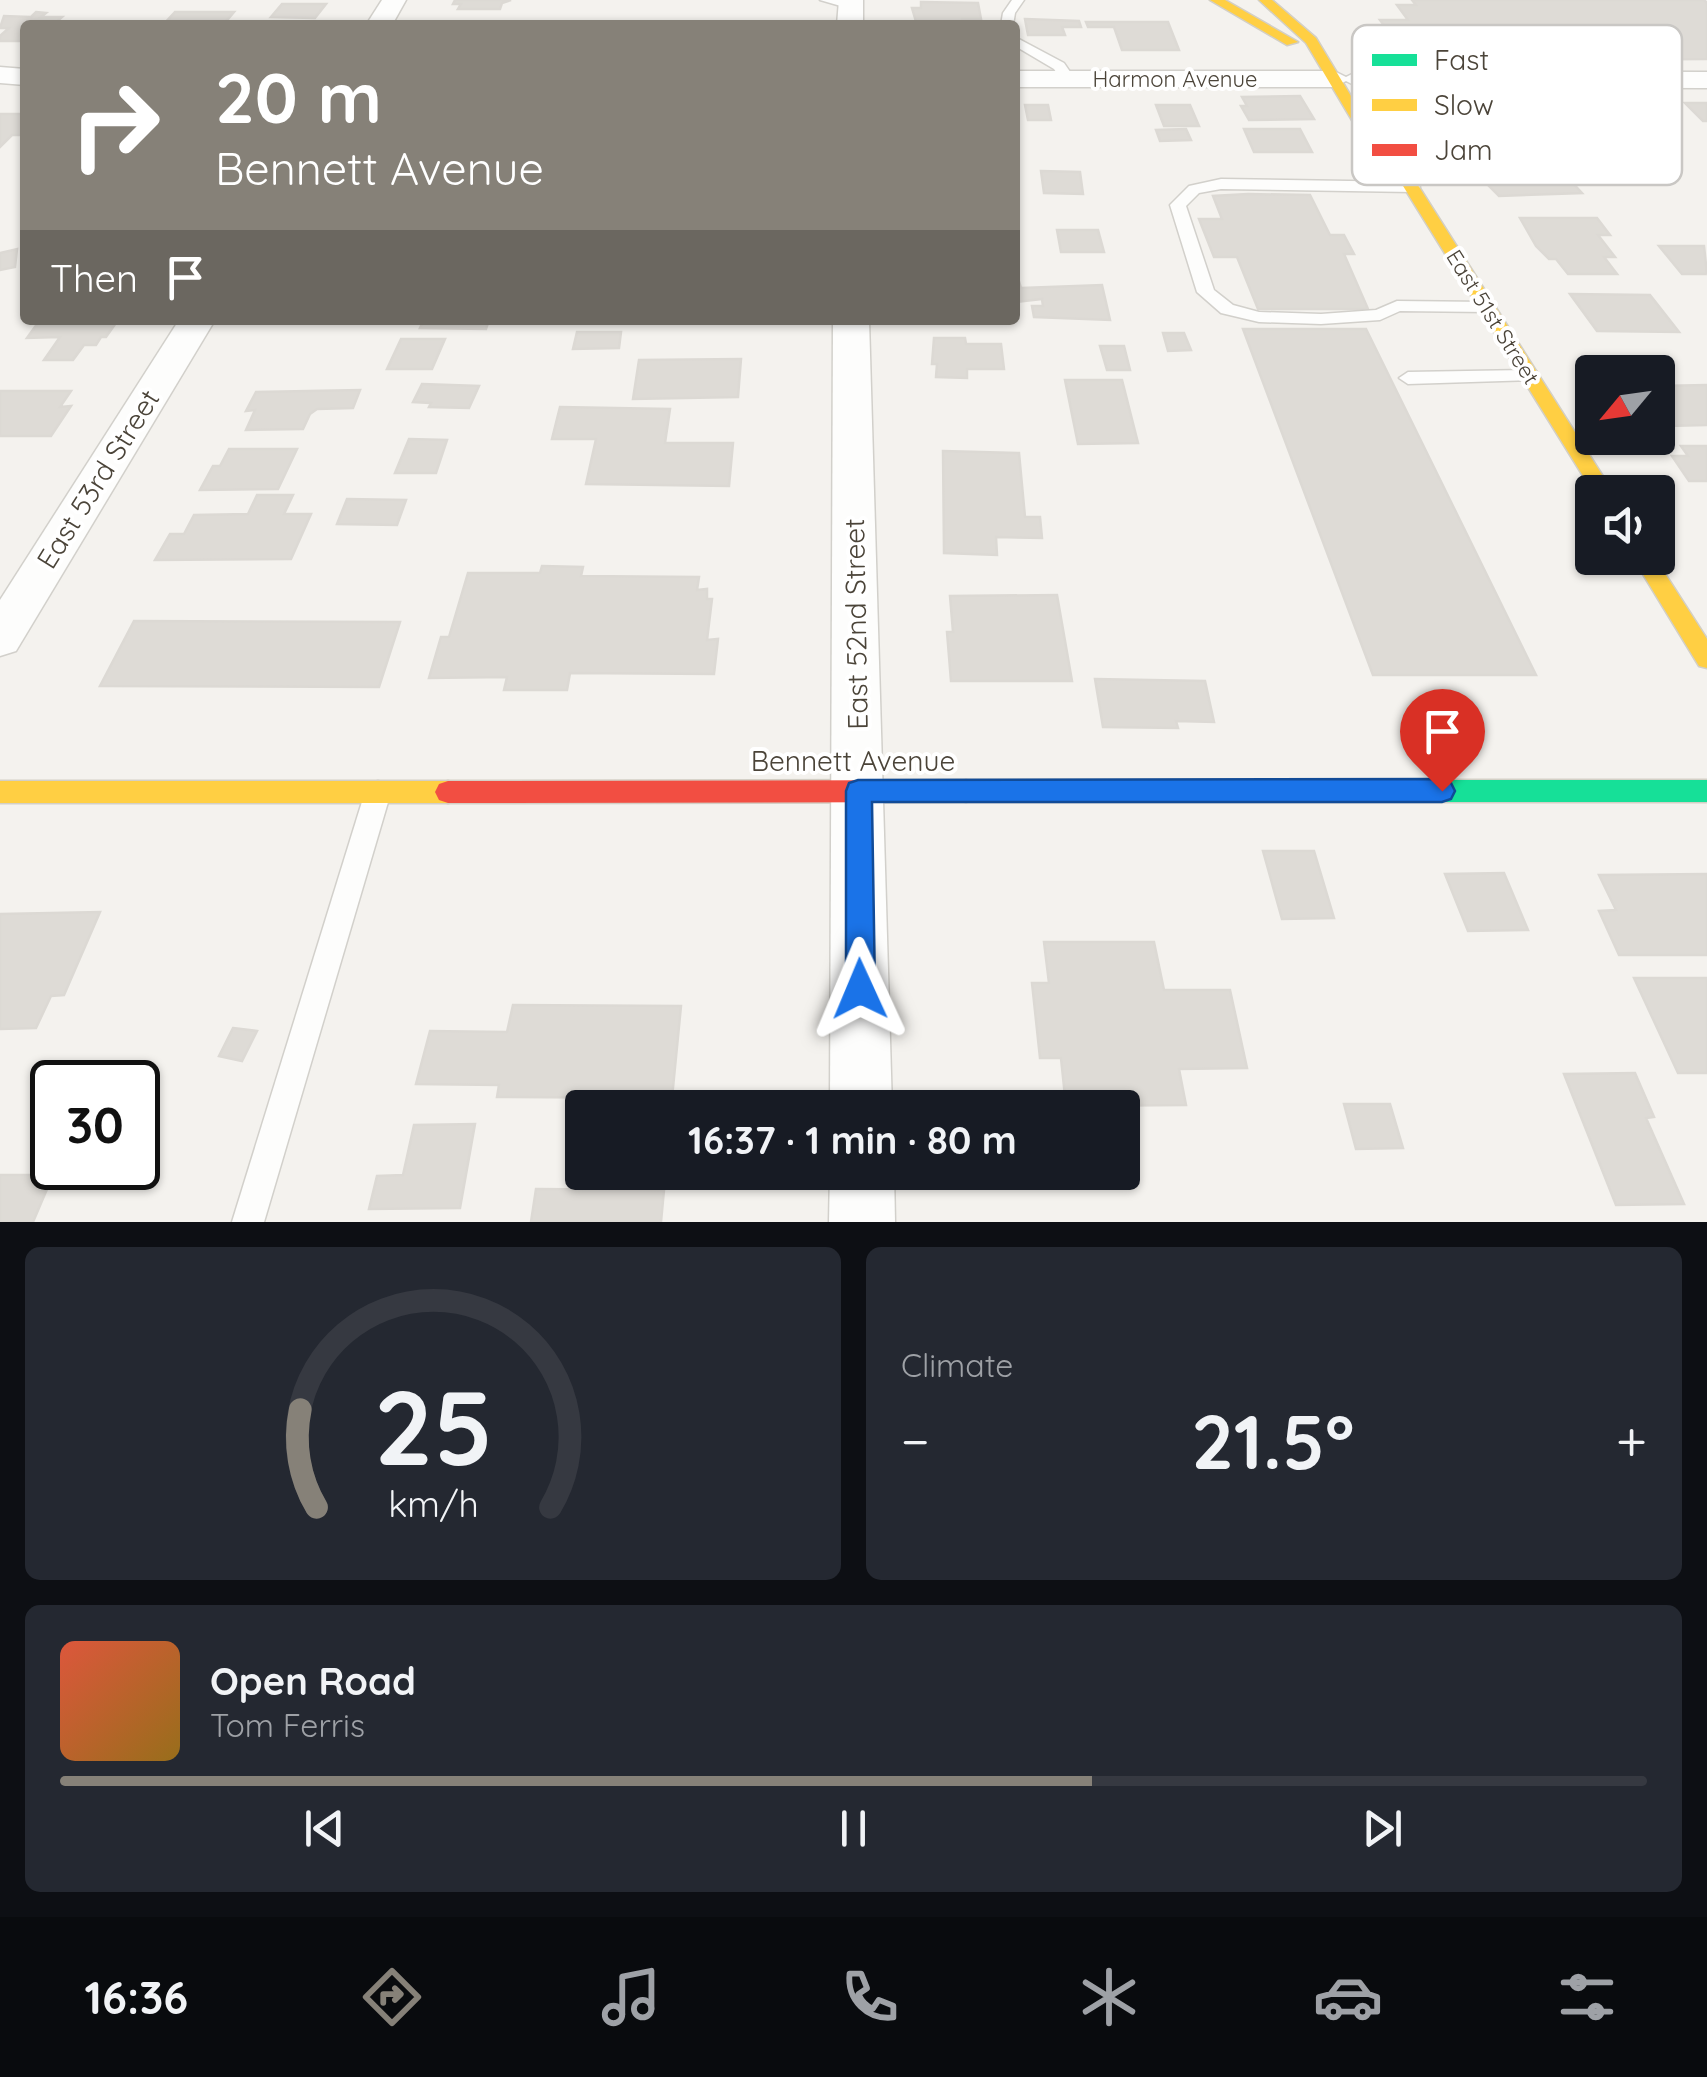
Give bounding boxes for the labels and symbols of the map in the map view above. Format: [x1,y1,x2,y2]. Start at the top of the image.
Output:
legend [1352,25,1682,185]
text: Fast [1434,42,1489,77]
street label: Harmon Avenue [1093,65,1257,93]
text: Slow [1434,87,1494,122]
text: Jam [1434,132,1493,167]
street label: East 51st Street [1440,244,1546,390]
north arrow [1575,355,1675,455]
street label: East 53rd Street [29,383,167,575]
street label: East 52nd Street [836,518,875,730]
pin [1400,689,1485,792]
street label: Bennett Avenue [751,743,955,778]
position arrow [808,937,912,1041]
speed limit sign: 30 [30,1060,160,1190]

